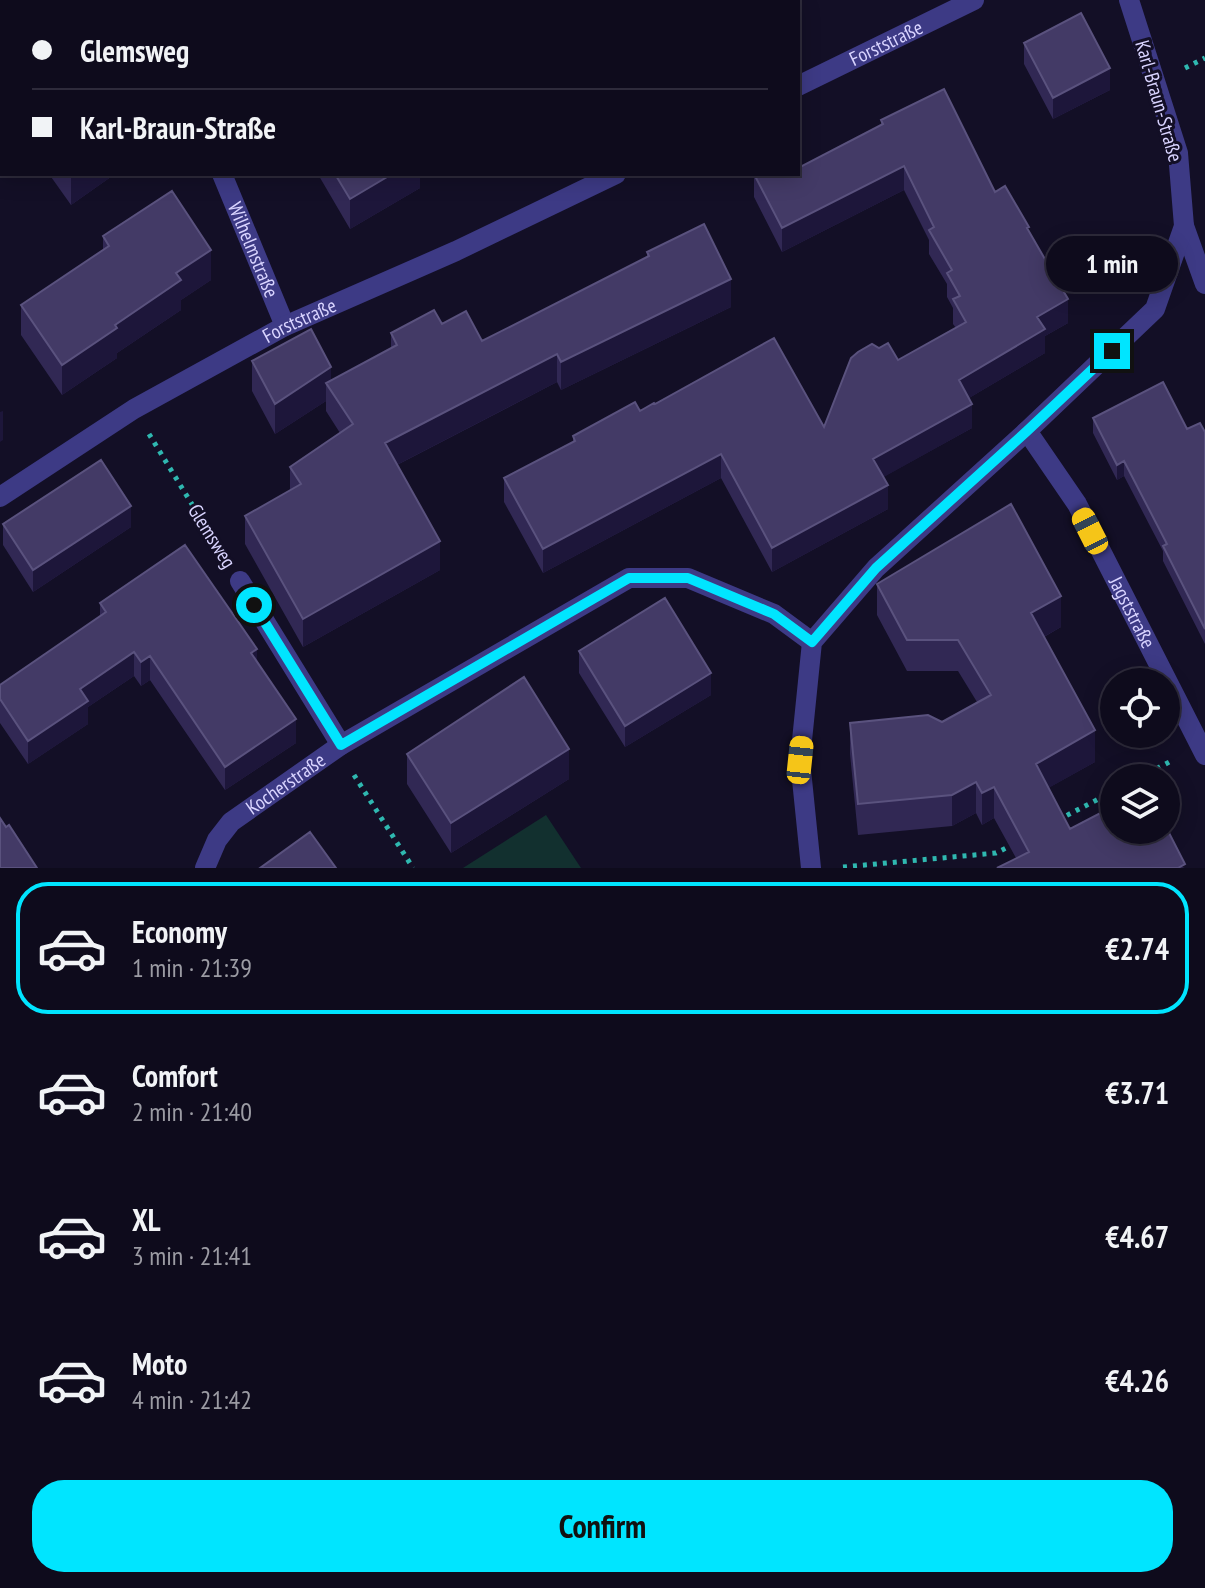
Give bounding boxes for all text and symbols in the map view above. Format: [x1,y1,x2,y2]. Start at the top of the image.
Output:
street label: Forststraße [845,14,927,72]
text: Glemsweg [80,31,189,70]
street label: Karl-Braun-Straße [1129,37,1189,165]
text: Karl-Braun-Straße [80,108,276,147]
street label: Wilhelmstraße [222,198,285,301]
callout: 1 min [1046,235,1178,291]
text: 1 min [1086,247,1138,280]
street label: Forststraße [258,292,340,349]
route end [1094,333,1130,369]
street label: Glemsweg [182,499,242,573]
car [1068,504,1112,558]
street label: Jagststraße [1103,571,1161,653]
route start [236,587,272,623]
map controls [1100,668,1180,844]
button: locate [1100,668,1180,748]
car [786,735,814,785]
street label: Kocherstraße [241,747,330,821]
button: layers [1100,764,1180,844]
icon: car [36,912,108,984]
text: Economy [132,912,227,951]
text: €2.74 [1105,929,1169,968]
text: 1 min · 21:39 [132,951,252,984]
icon: car [36,1056,108,1128]
text: Comfort [132,1056,218,1095]
text: €3.71 [1105,1073,1169,1112]
text: 2 min · 21:40 [132,1095,252,1128]
icon: car [36,1200,108,1272]
text: XL [132,1200,161,1239]
text: €4.67 [1105,1217,1169,1256]
text: 3 min · 21:41 [132,1239,252,1272]
icon: car [36,1344,108,1416]
text: Moto [132,1344,187,1383]
text: €4.26 [1105,1361,1169,1400]
text: 4 min · 21:42 [132,1383,252,1416]
button: Confirm [32,1480,1173,1572]

